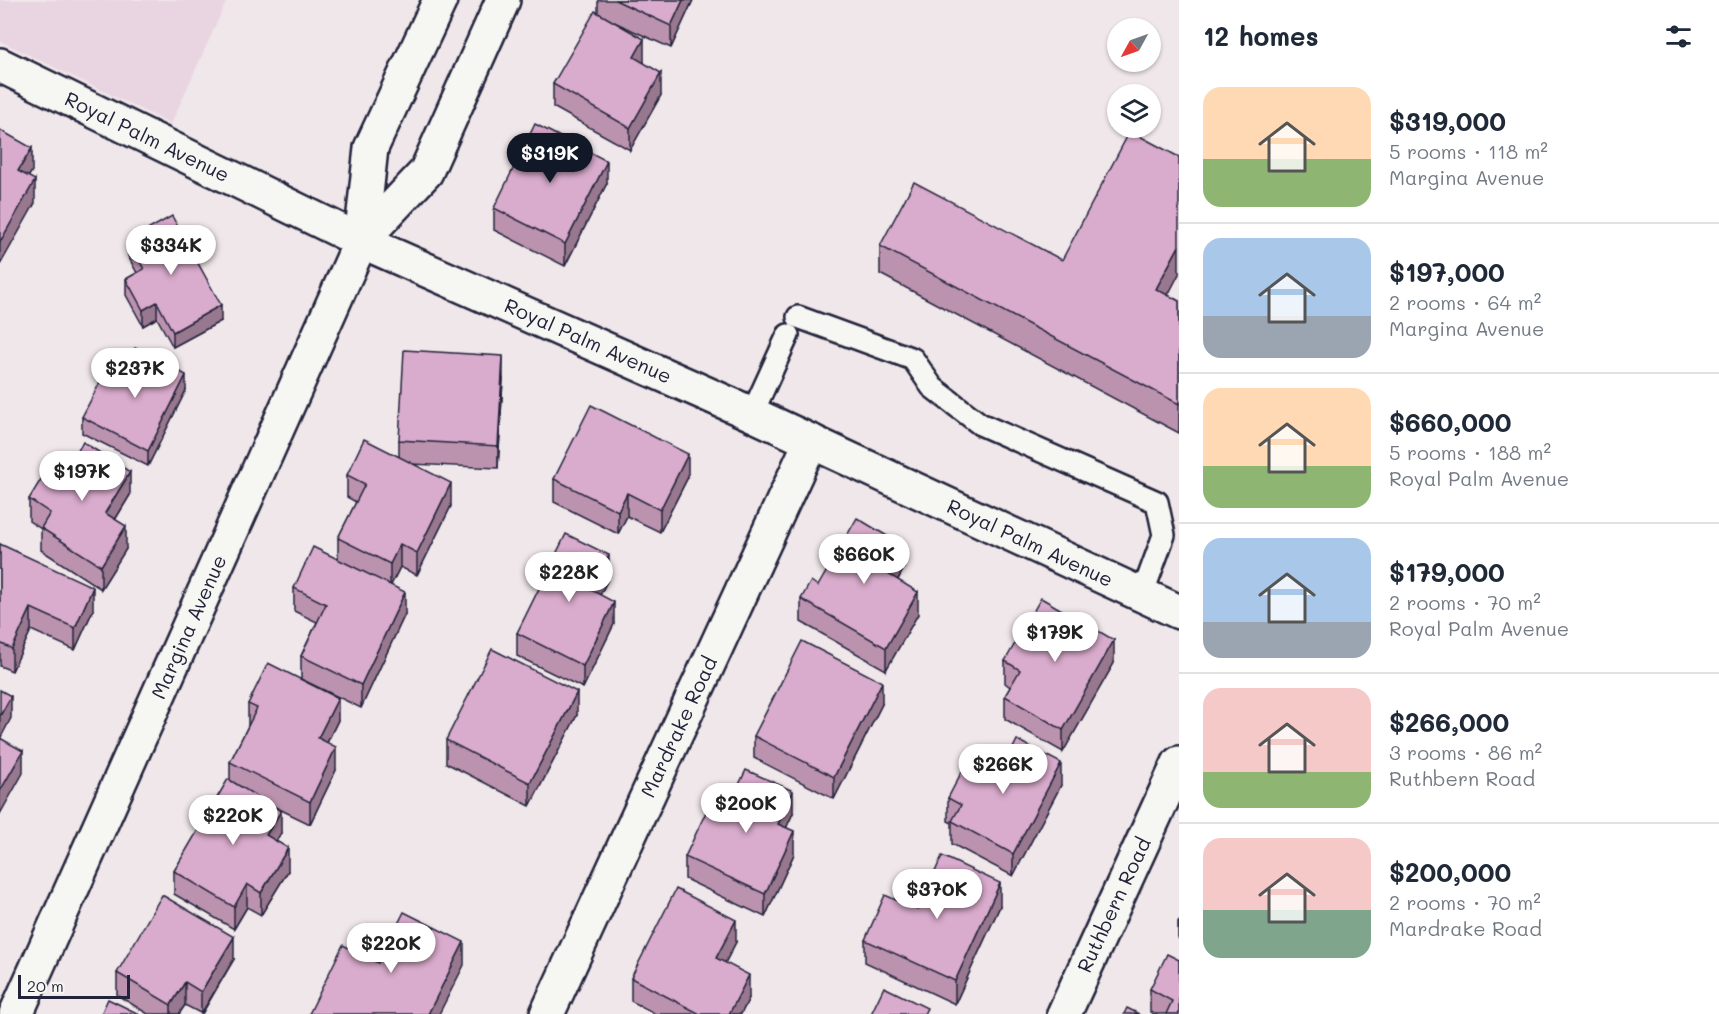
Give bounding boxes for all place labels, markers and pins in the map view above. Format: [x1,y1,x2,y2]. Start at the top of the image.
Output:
pin: $319K [508,133,592,184]
pin: $334K [129,225,213,276]
pin: $237K [93,348,177,399]
pin: $197K [40,451,124,502]
pin: $660K [822,534,906,585]
pin: $228K [527,552,611,603]
pin: $179K [1013,612,1097,663]
pin: $266K [961,744,1045,795]
pin: $200K [704,783,788,834]
pin: $220K [191,795,275,846]
pin: $370K [895,869,979,920]
pin: $220K [349,923,433,974]

